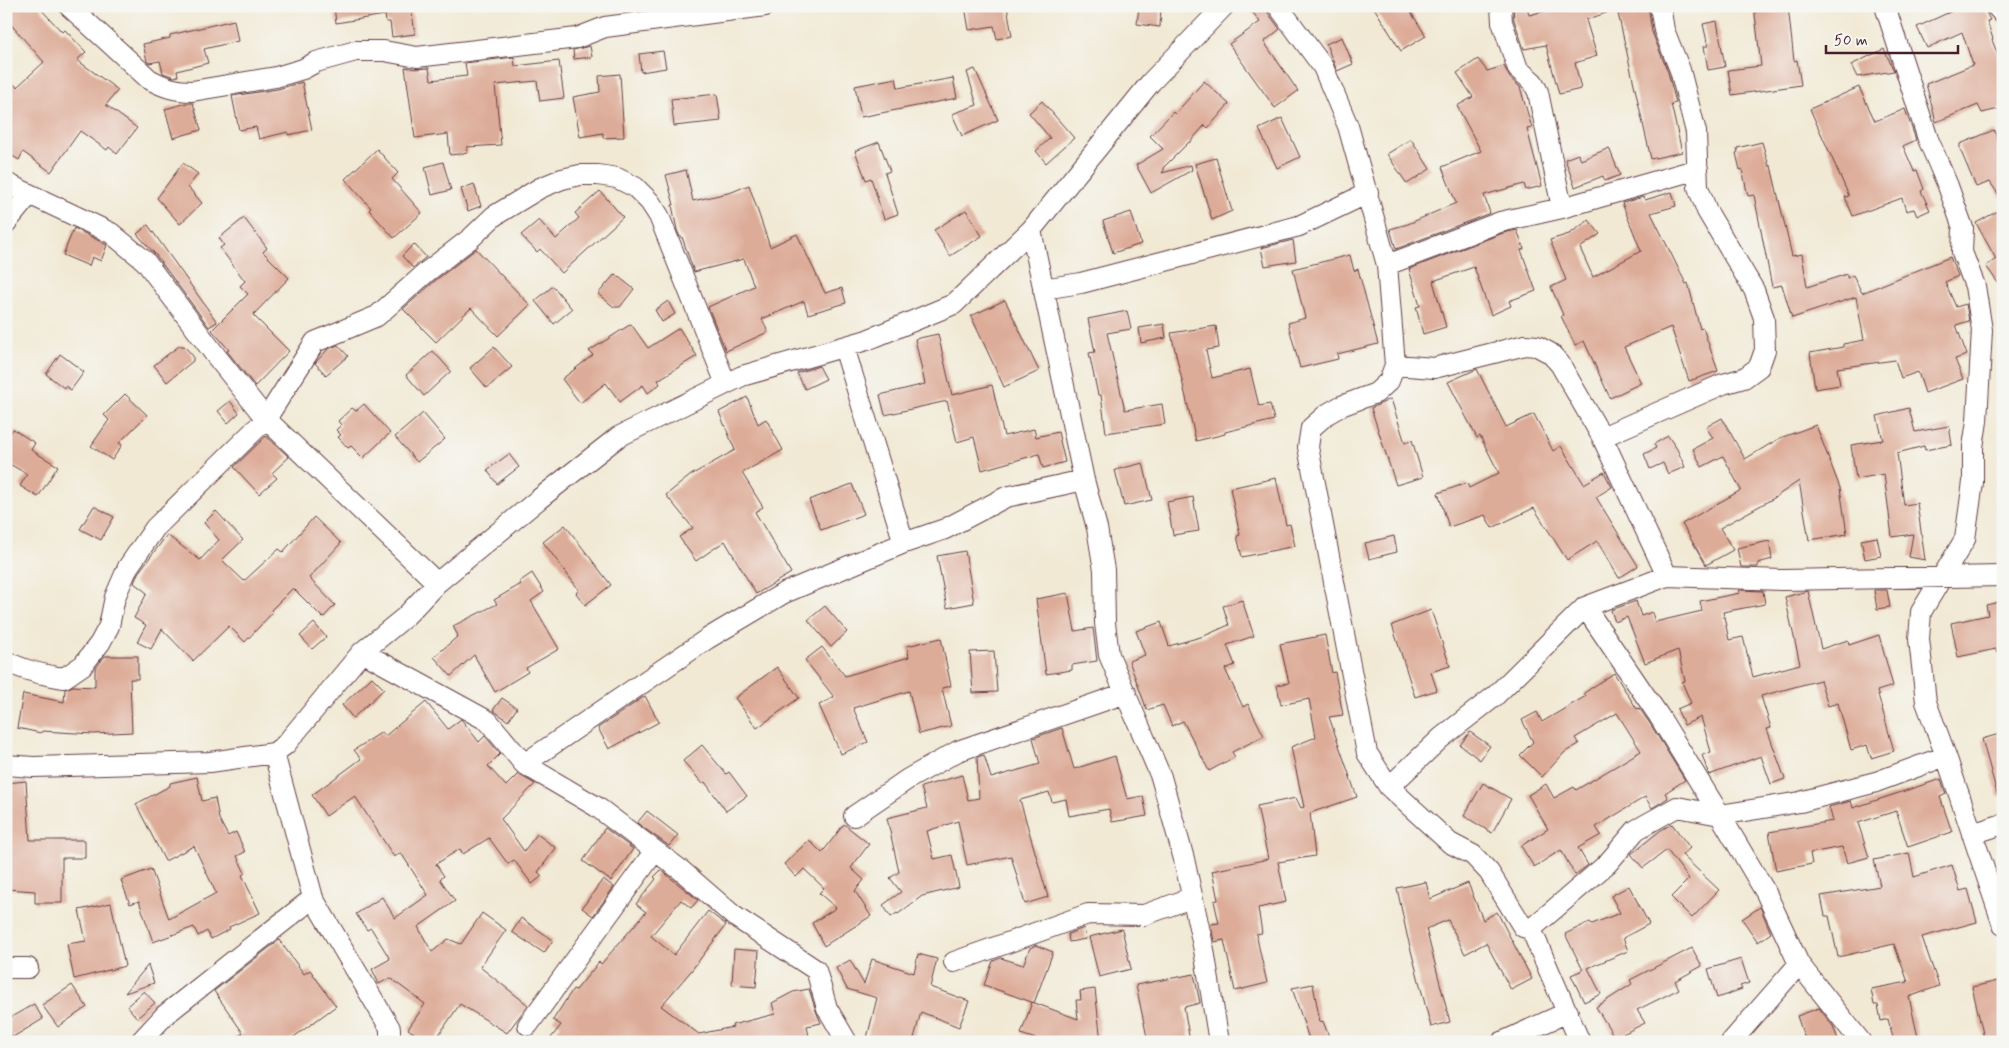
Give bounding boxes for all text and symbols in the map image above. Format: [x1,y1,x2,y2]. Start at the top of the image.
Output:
scale bar [1826,22,1959,54]
text: 50 m [1834,31,1868,51]

